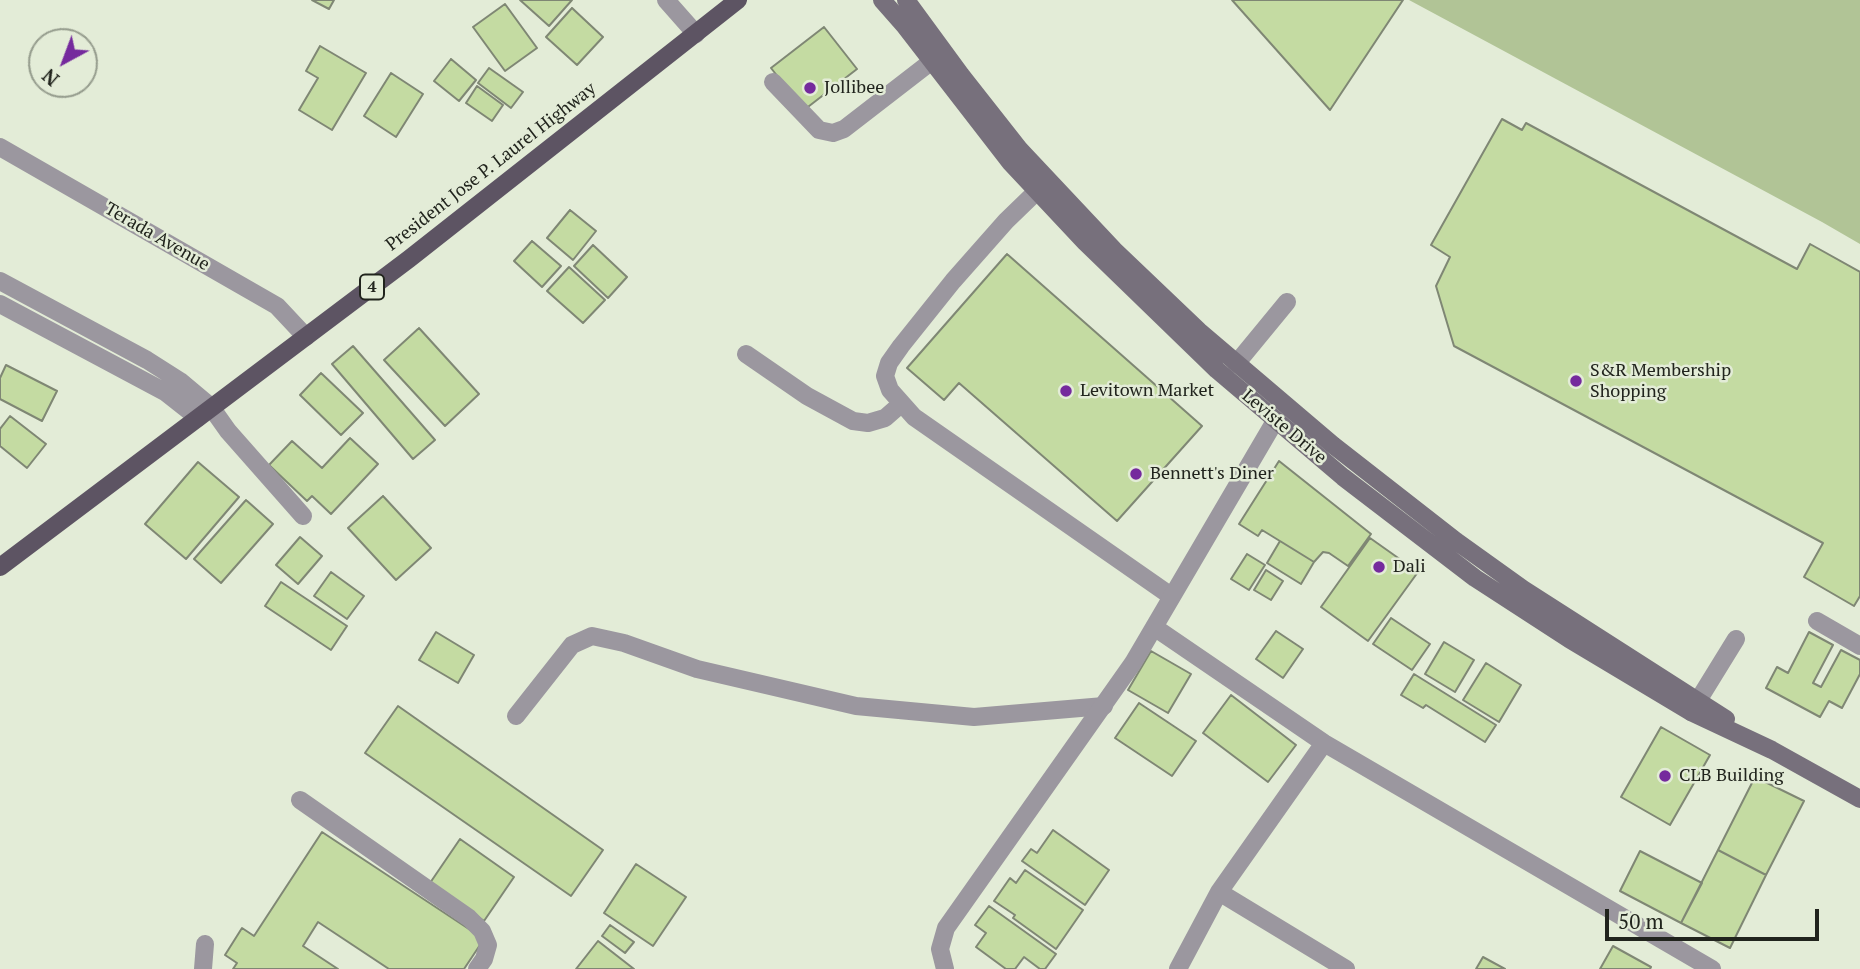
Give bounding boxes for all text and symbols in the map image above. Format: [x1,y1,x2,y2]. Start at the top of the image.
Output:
north arrow [28,28,98,98]
text: N [37,64,64,92]
place label: Jollibee [824,77,884,99]
street label: President Jose P. Laurel Highway [382,78,600,256]
marker: Jollibee [802,80,818,96]
street label: Terada Avenue [101,198,213,276]
road number: 4 [360,274,384,300]
place label: S&R Membership Shopping [1590,360,1731,402]
marker: S&R Membership Shopping [1568,373,1584,389]
place label: Levitown Market [1080,380,1214,402]
marker: Levitown Market [1058,383,1074,399]
street label: Leviste Drive [1237,385,1331,469]
place label: Bennett's Diner [1150,463,1274,485]
marker: Bennett's Diner [1128,466,1144,482]
place label: Dali [1393,556,1426,578]
marker: Dali [1371,559,1387,575]
place label: CLB Building [1679,765,1784,787]
marker: CLB Building [1657,768,1673,784]
scale bar [1608,895,1822,939]
text: 50 m [1618,907,1664,935]

